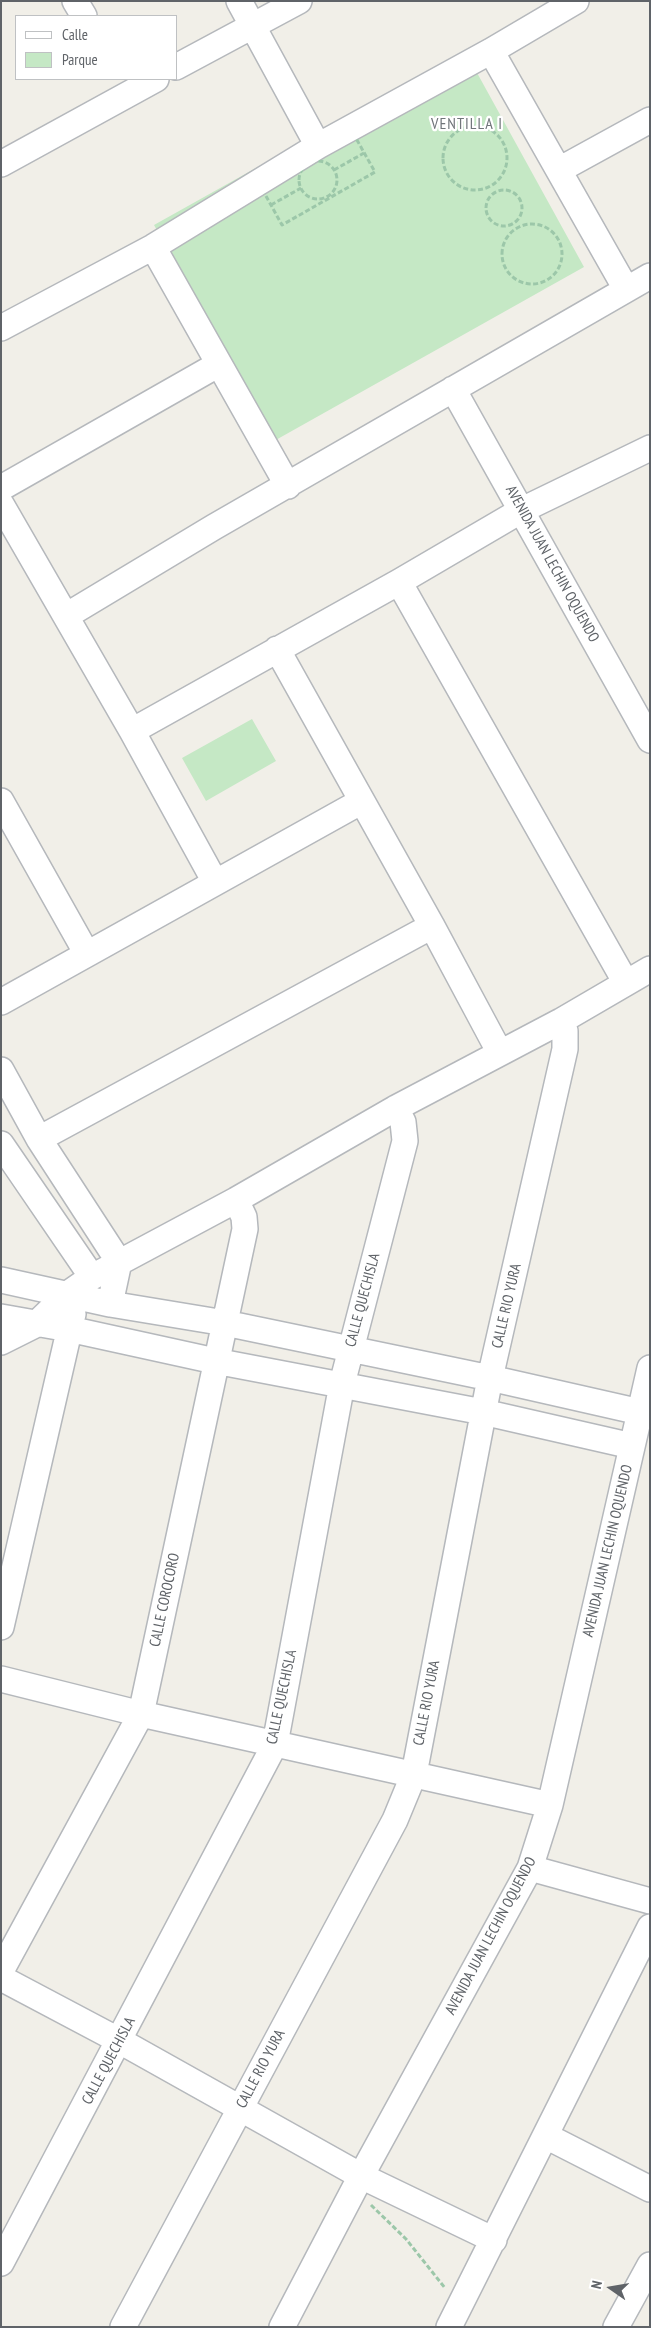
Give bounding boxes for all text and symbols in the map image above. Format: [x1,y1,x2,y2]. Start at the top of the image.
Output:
legend [15,15,178,80]
text: Calle [62,25,88,44]
text: Parque [62,50,98,69]
district label: VENTILLA I [430,114,504,134]
street label: AVENIDA JUAN LECHIN OQUENDO [501,483,603,645]
street label: CALLE QUECHISLA [342,1251,384,1349]
street label: CALLE RIO YURA [489,1262,525,1350]
street label: AVENIDA JUAN LECHIN OQUENDO [579,1463,637,1639]
street label: CALLE COROCORO [146,1552,184,1648]
street label: CALLE QUECHISLA [263,1648,301,1746]
street label: CALLE RIO YURA [410,1659,444,1747]
street label: AVENIDA JUAN LECHIN OQUENDO [442,1854,540,2018]
street label: CALLE QUECHISLA [78,2014,140,2108]
street label: CALLE RIO YURA [233,2027,289,2111]
north arrow [586,2263,636,2313]
text: N [587,2279,606,2290]

